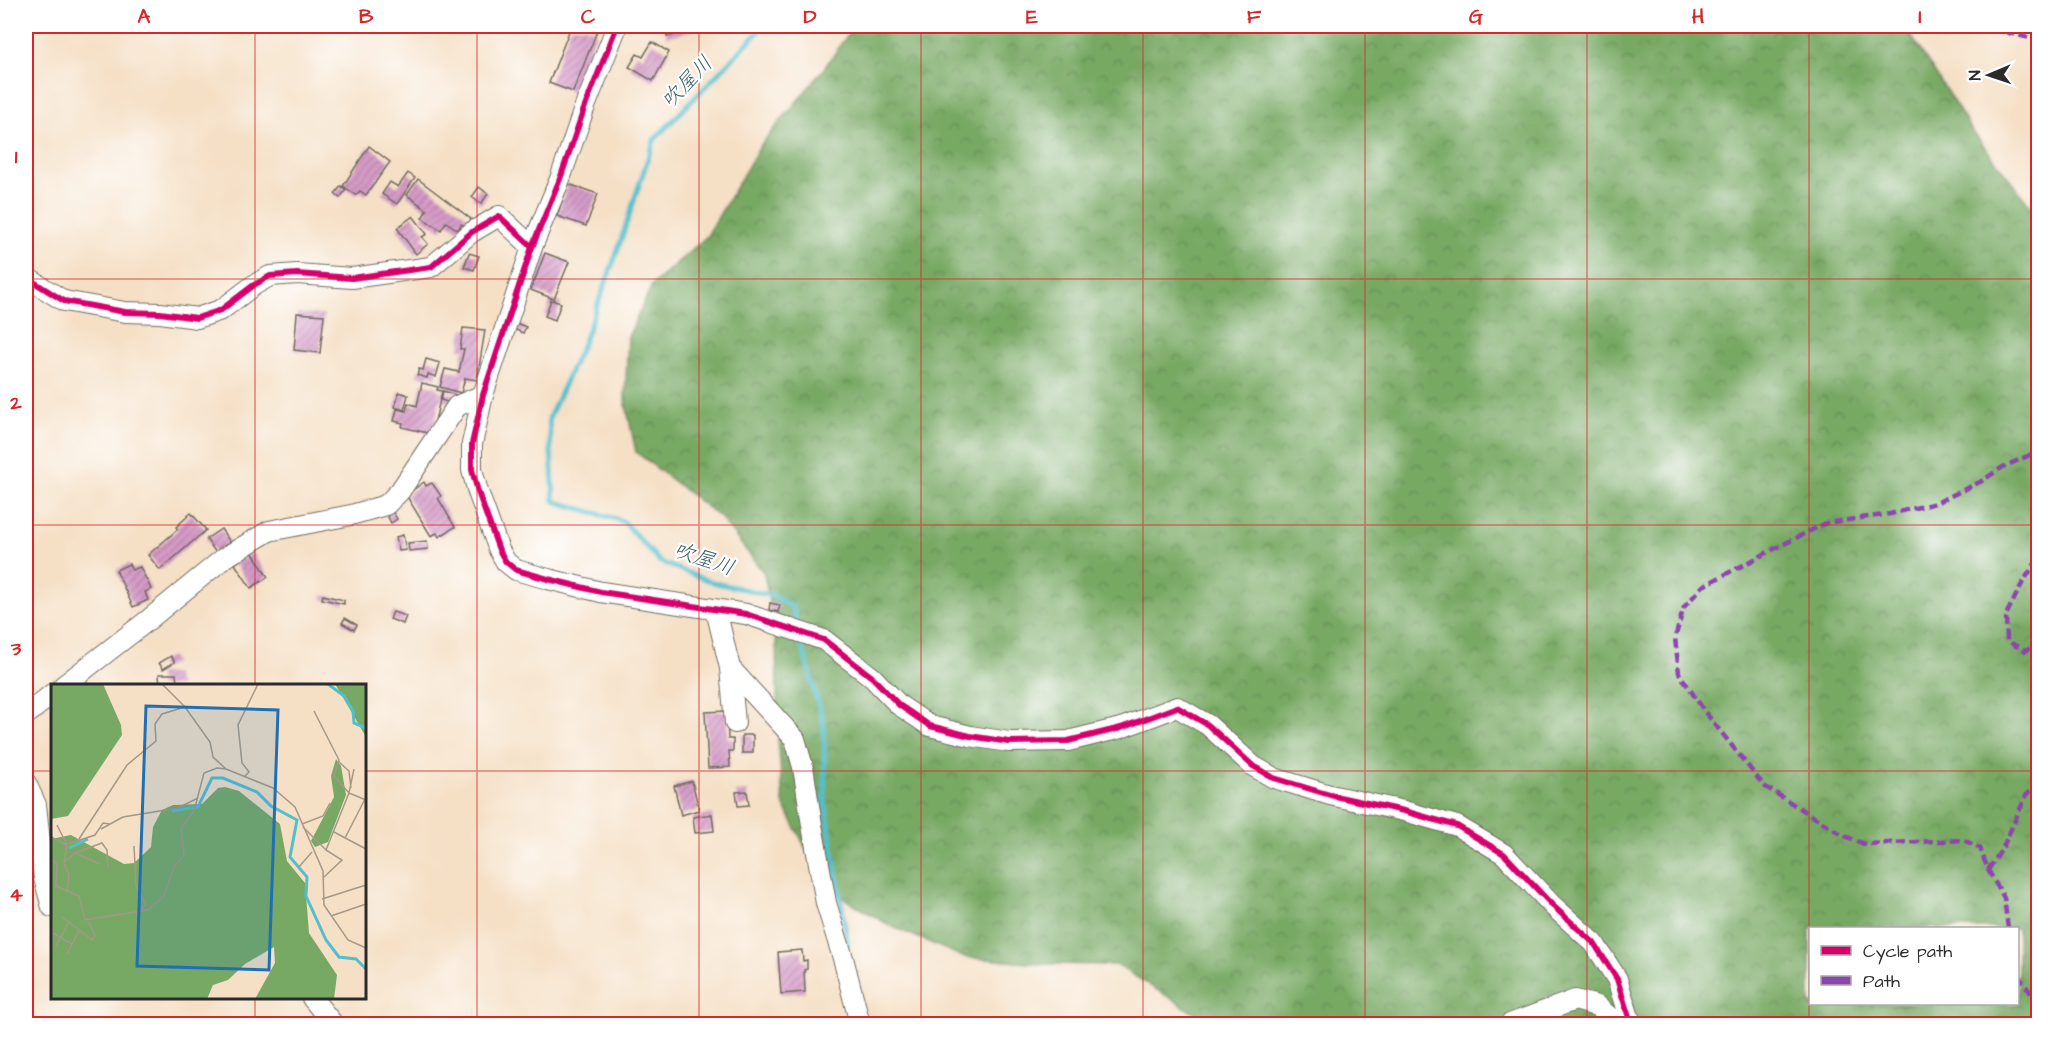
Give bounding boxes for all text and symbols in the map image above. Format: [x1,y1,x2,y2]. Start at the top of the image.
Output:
text: A [138,3,151,31]
text: B [359,3,374,31]
text: C [581,3,596,31]
text: D [804,3,817,31]
text: E [1026,3,1038,31]
text: F [1247,3,1262,31]
text: G [1469,3,1483,31]
text: H [1692,3,1704,31]
text: I [1918,3,1922,31]
north arrow [1959,45,2019,105]
water label: 吹屋川 [655,49,719,115]
text: N [1964,70,1986,81]
text: 1 [15,143,18,171]
text: 2 [9,389,22,417]
water label: 吹屋川 [669,535,739,583]
text: 3 [10,635,22,663]
inset map [51,684,366,999]
text: 4 [9,881,23,909]
legend [1809,927,2019,1005]
text: Cycle path [1863,939,1952,965]
text: Path [1863,969,1900,994]

